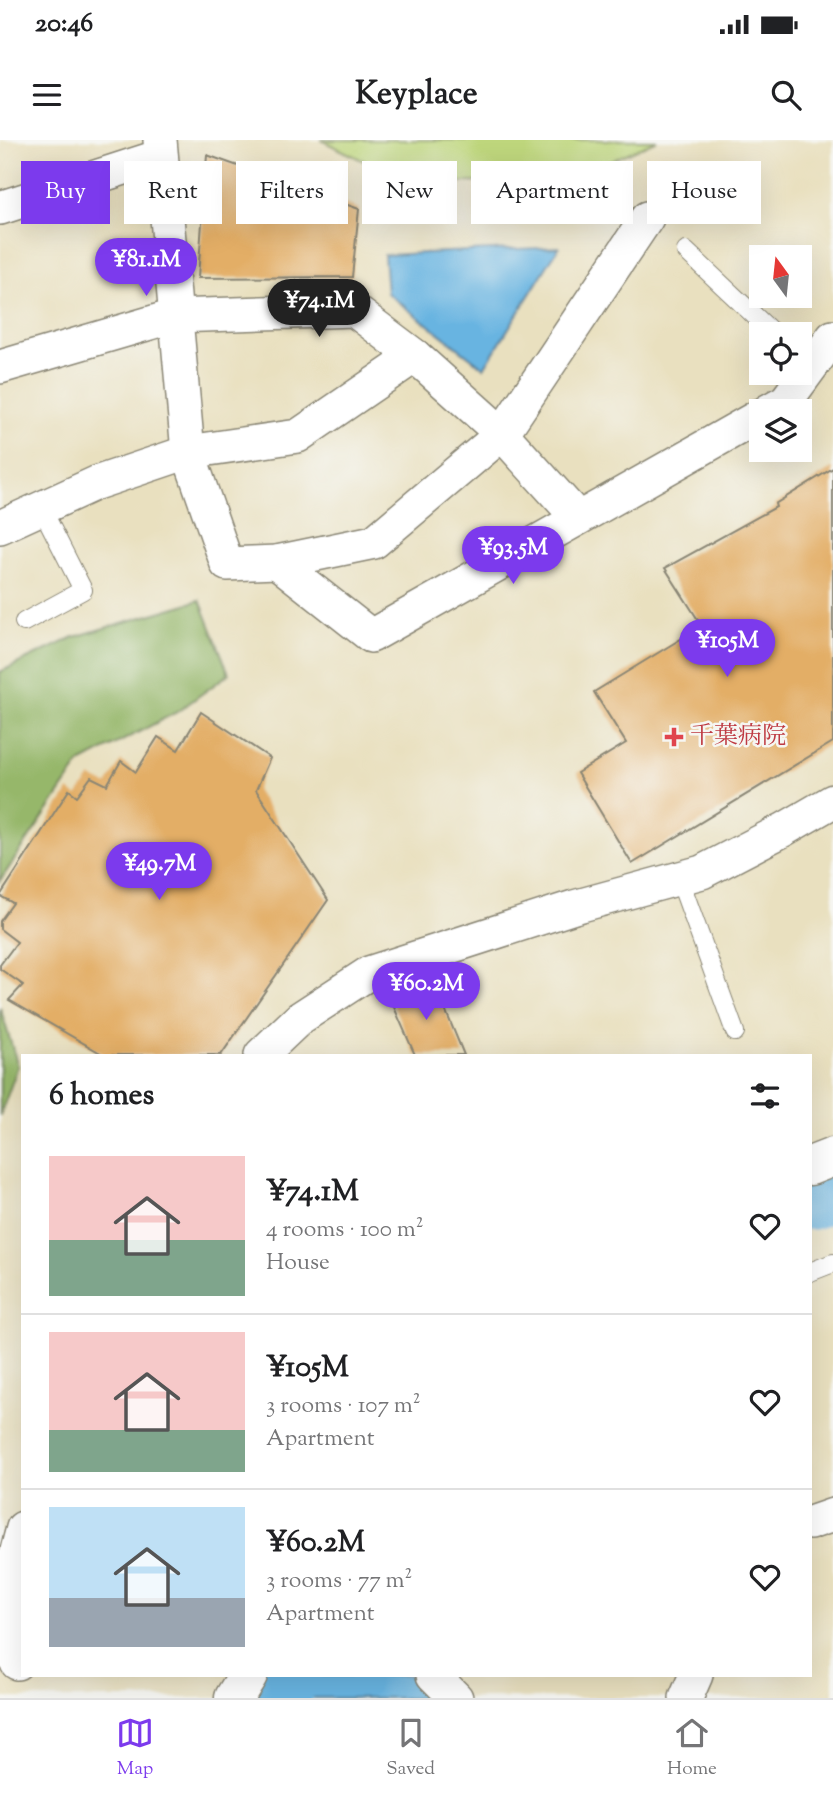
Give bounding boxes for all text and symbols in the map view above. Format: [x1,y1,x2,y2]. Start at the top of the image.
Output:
text: 20:46 [35,6,93,43]
text: Keyplace [355,72,478,118]
icon: menu [28,76,66,114]
icon: search [767,76,805,114]
chip: Buy [21,161,110,224]
chip: Rent [124,161,222,224]
chip: Filters [236,161,348,224]
chip: New [362,161,457,224]
chip: Apartment [471,161,633,224]
chip: House [647,161,761,224]
pin: ¥81.1M [89,239,203,298]
text: ¥81.1M [111,244,181,277]
north arrow [749,245,812,308]
map controls [749,245,812,462]
pin: ¥74.1M [262,280,376,339]
text: ¥74.1M [283,285,355,318]
button: locate [749,322,812,385]
button: layers [749,399,812,462]
pin: ¥93.5M [456,526,570,586]
text: ¥93.5M [478,532,548,565]
pin: ¥105M [678,620,776,679]
text: ¥105M [695,625,759,658]
place label: 千葉病院 [690,720,786,754]
marker: 千葉病院 [664,727,684,747]
pin: ¥49.7M [102,842,216,902]
text: ¥49.7M [122,848,196,881]
pin: ¥60.2M [369,962,483,1022]
text: ¥60.2M [388,968,464,1001]
text: 6 homes [49,1075,154,1118]
icon: filters [746,1077,784,1115]
text: ¥74.1M [266,1171,359,1214]
icon: home [105,1184,189,1268]
icon: heart [746,1207,784,1245]
text: 4 rooms · 100 m² [266,1214,424,1247]
text: House [266,1247,330,1280]
text: ¥105M [266,1347,349,1390]
icon: home [105,1360,189,1444]
icon: heart [746,1383,784,1421]
text: 3 rooms · 107 m² [266,1390,421,1423]
text: Apartment [266,1423,375,1456]
text: ¥60.2M [266,1522,365,1565]
icon: home [105,1535,189,1619]
icon: heart [746,1558,784,1596]
text: 3 rooms · 77 m² [266,1565,412,1598]
text: Apartment [266,1598,375,1631]
tab: Map [116,1714,154,1783]
tab: Saved [386,1714,435,1783]
tab: Home [667,1714,717,1783]

